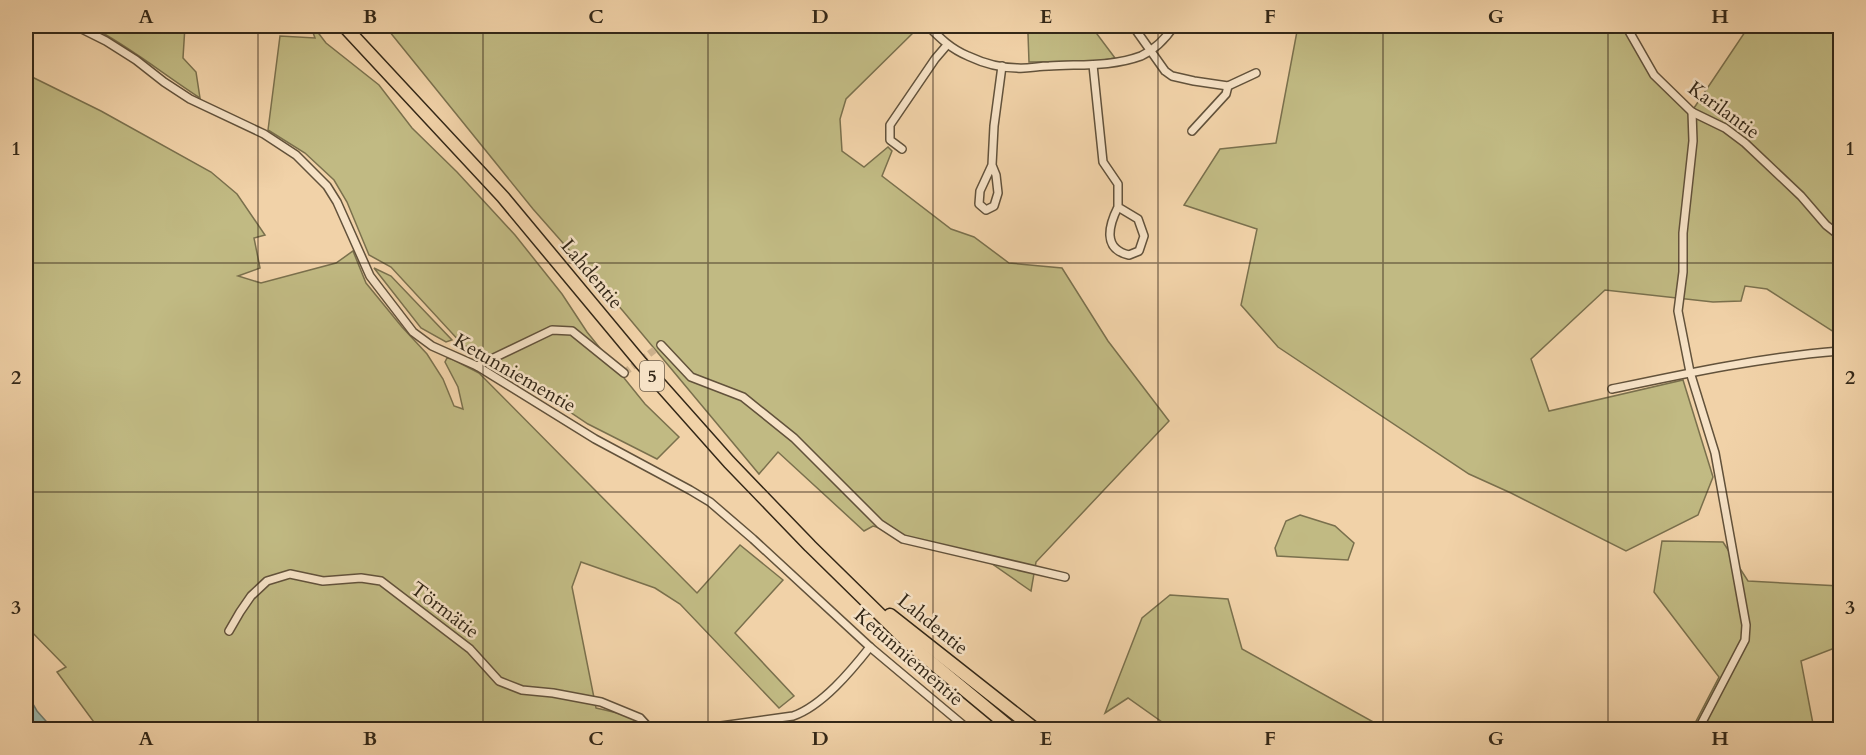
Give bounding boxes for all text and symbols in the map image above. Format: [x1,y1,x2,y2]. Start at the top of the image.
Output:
text: A [138,3,154,30]
text: B [363,3,377,30]
text: C [588,3,604,30]
text: D [811,3,829,30]
text: E [1040,3,1052,30]
text: F [1264,3,1276,30]
text: G [1488,3,1504,30]
text: H [1711,3,1729,30]
street label: Karilantie [1683,75,1765,145]
text: 1 [11,135,21,162]
text: 1 [1845,135,1855,162]
street label: Lahdentie [555,233,629,315]
street label: Ketunniementie [449,327,581,419]
road number: 5 [640,361,664,391]
text: 2 [11,364,21,391]
text: 2 [1845,364,1855,391]
street label: Törmätie [405,575,485,645]
street label: Lahdentie [892,587,974,661]
text: 3 [11,594,21,621]
text: 3 [1845,594,1855,621]
street label: Ketunniementie [848,602,970,712]
text: A [138,725,154,752]
text: B [363,725,377,752]
text: C [588,725,604,752]
text: D [811,725,829,752]
text: E [1040,725,1052,752]
text: F [1264,725,1276,752]
text: G [1488,725,1504,752]
text: H [1711,725,1729,752]

